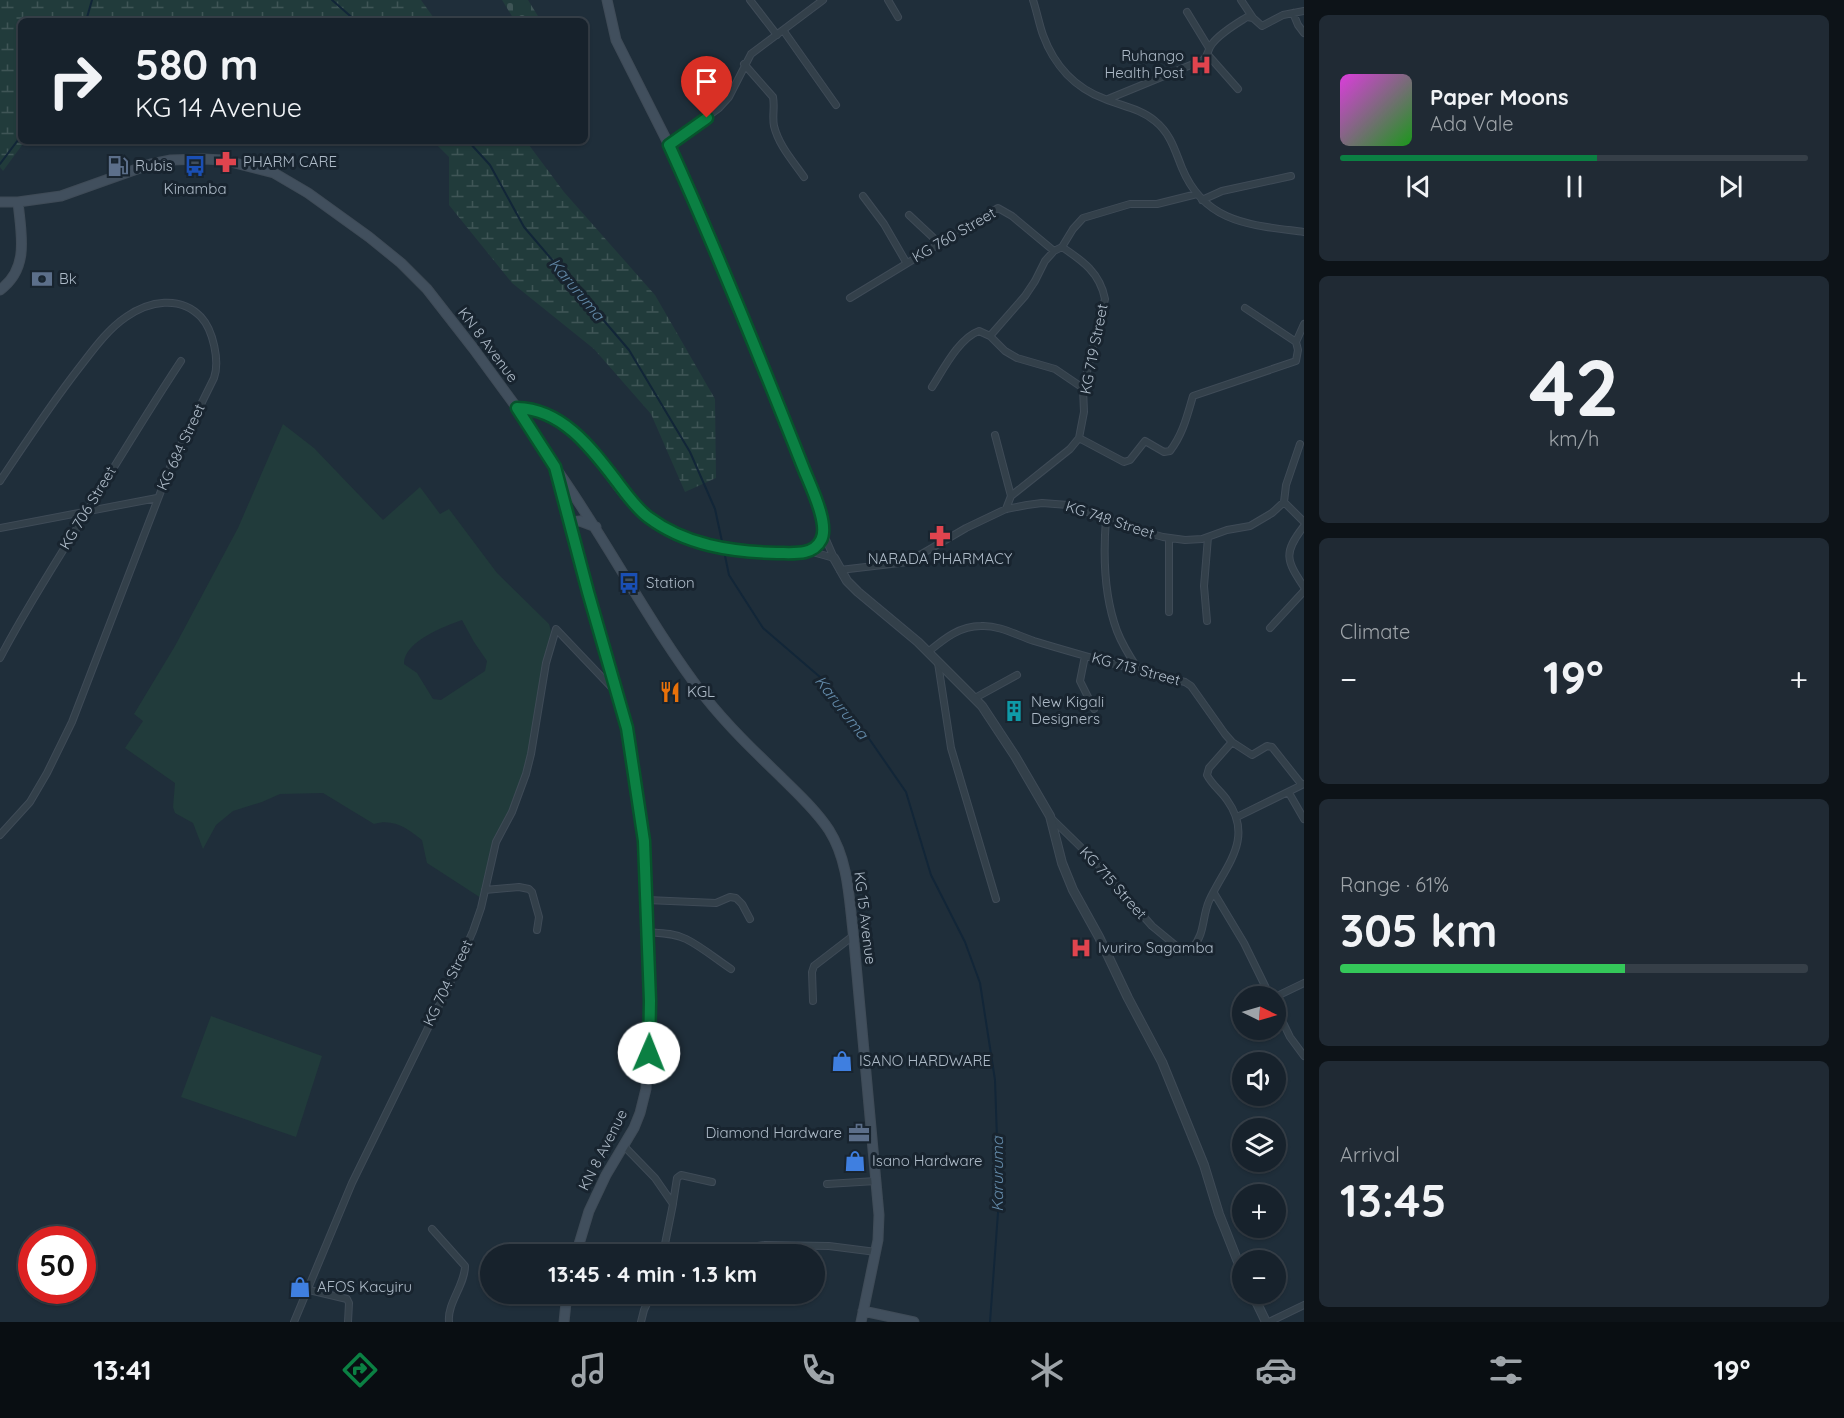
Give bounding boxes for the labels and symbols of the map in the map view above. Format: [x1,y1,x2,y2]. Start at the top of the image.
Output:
place label: Ruhango Health Post [1104,46,1184,82]
hospital icon: Ruhango Health Post [1189,53,1213,77]
pin [681,56,732,118]
pharmacy icon: PHARM CARE [214,150,238,174]
place label: PHARM CARE [243,152,337,171]
fuel station icon: Rubis [106,154,130,178]
bus stop icon: Kinamba [183,154,207,178]
place label: Rubis [135,156,173,175]
place label: Kinamba [164,179,226,198]
street label: KG 760 Street [908,203,999,266]
water label: Karuruma [545,254,610,325]
bank icon: Bk [30,267,54,291]
place label: Bk [59,269,77,288]
street label: KG 719 Street [1075,302,1112,396]
street label: KN 8 Avenue [454,304,523,386]
street label: KG 684 Street [152,400,209,493]
street label: KG 706 Street [55,463,120,553]
street label: KG 748 Street [1063,496,1157,543]
pharmacy icon: NARADA PHARMACY [928,524,952,548]
place label: NARADA PHARMACY [868,549,1013,568]
bus stop icon: Station [617,571,641,595]
place label: Station [646,573,695,592]
street label: KG 713 Street [1090,648,1183,689]
water label: Karuruma [811,671,874,744]
restaurant icon: KGL [658,680,682,704]
place label: KGL [687,682,715,701]
place label: New Kigali Designers [1031,692,1104,728]
building icon: New Kigali Designers [1002,699,1026,723]
street label: KG 715 Street [1076,842,1151,923]
street label: KG 15 Avenue [850,870,881,965]
street label: KG 704 Street [418,936,477,1029]
hospital icon: Ivuriro Sagamba [1069,936,1093,960]
place label: Ivuriro Sagamba [1098,938,1214,957]
north arrow [1232,986,1286,1040]
position arrow [617,1021,681,1085]
shop icon: ISANO HARDWARE [830,1049,854,1073]
place label: ISANO HARDWARE [859,1051,991,1070]
street label: KN 8 Avenue [574,1106,631,1194]
office icon: Diamond Hardware [847,1121,871,1145]
place label: Diamond Hardware [706,1123,842,1142]
water label: Karuruma [987,1135,1007,1212]
shop icon: Isano Hardware [843,1149,867,1173]
place label: Isano Hardware [872,1151,983,1170]
speed limit sign: 50 [18,1226,96,1304]
shop icon: AFOS Kacyiru [288,1275,312,1299]
place label: AFOS Kacyiru [317,1277,412,1296]

